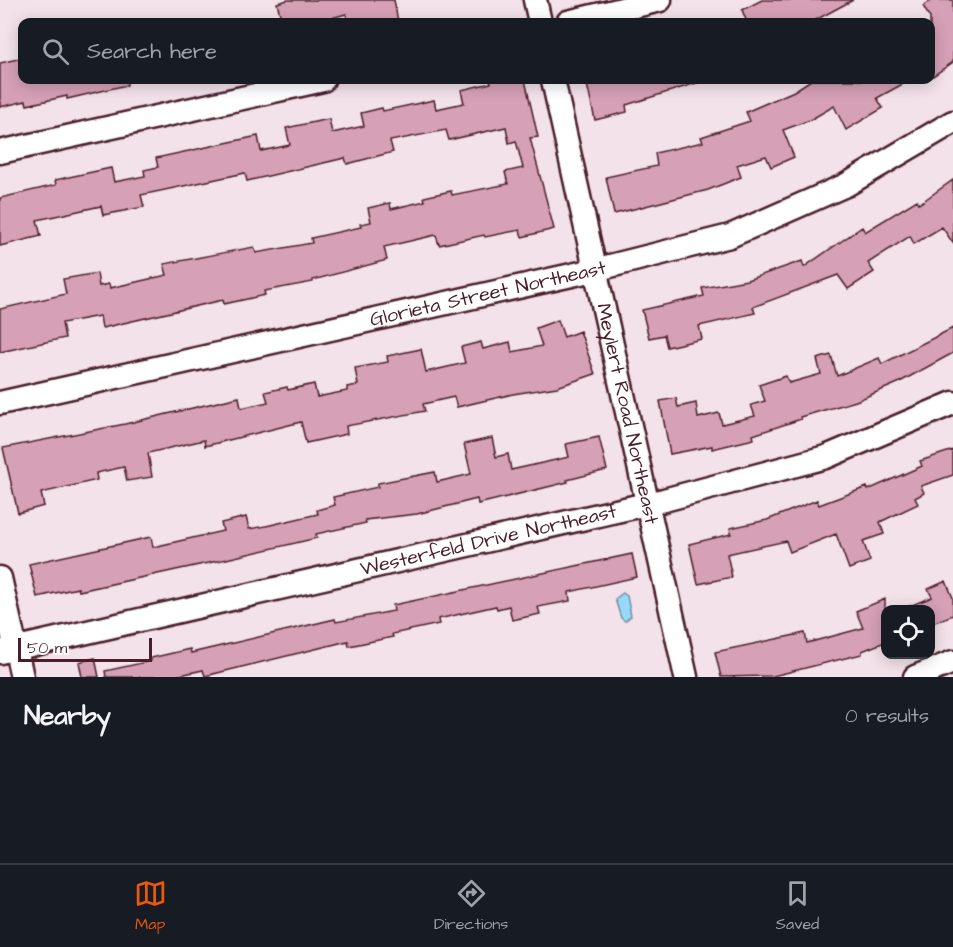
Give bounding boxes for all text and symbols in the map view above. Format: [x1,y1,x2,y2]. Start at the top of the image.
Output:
search box [18,18,935,84]
icon: search [39,35,72,68]
text: Search here [87,36,217,67]
street label: Glorieta Street Northeast [367,254,609,334]
street label: Meylert Road Northeast [589,301,666,527]
street label: Westerfeld Drive Northeast [358,497,619,583]
map controls [881,605,935,659]
button: locate [881,605,935,659]
scale bar [18,635,152,662]
text: 50 m [27,637,67,659]
text: Nearby [24,698,111,734]
text: 0 results [845,702,929,730]
tab: Map [134,877,167,935]
tab: Directions [434,877,508,935]
tab: Saved [776,877,819,935]

